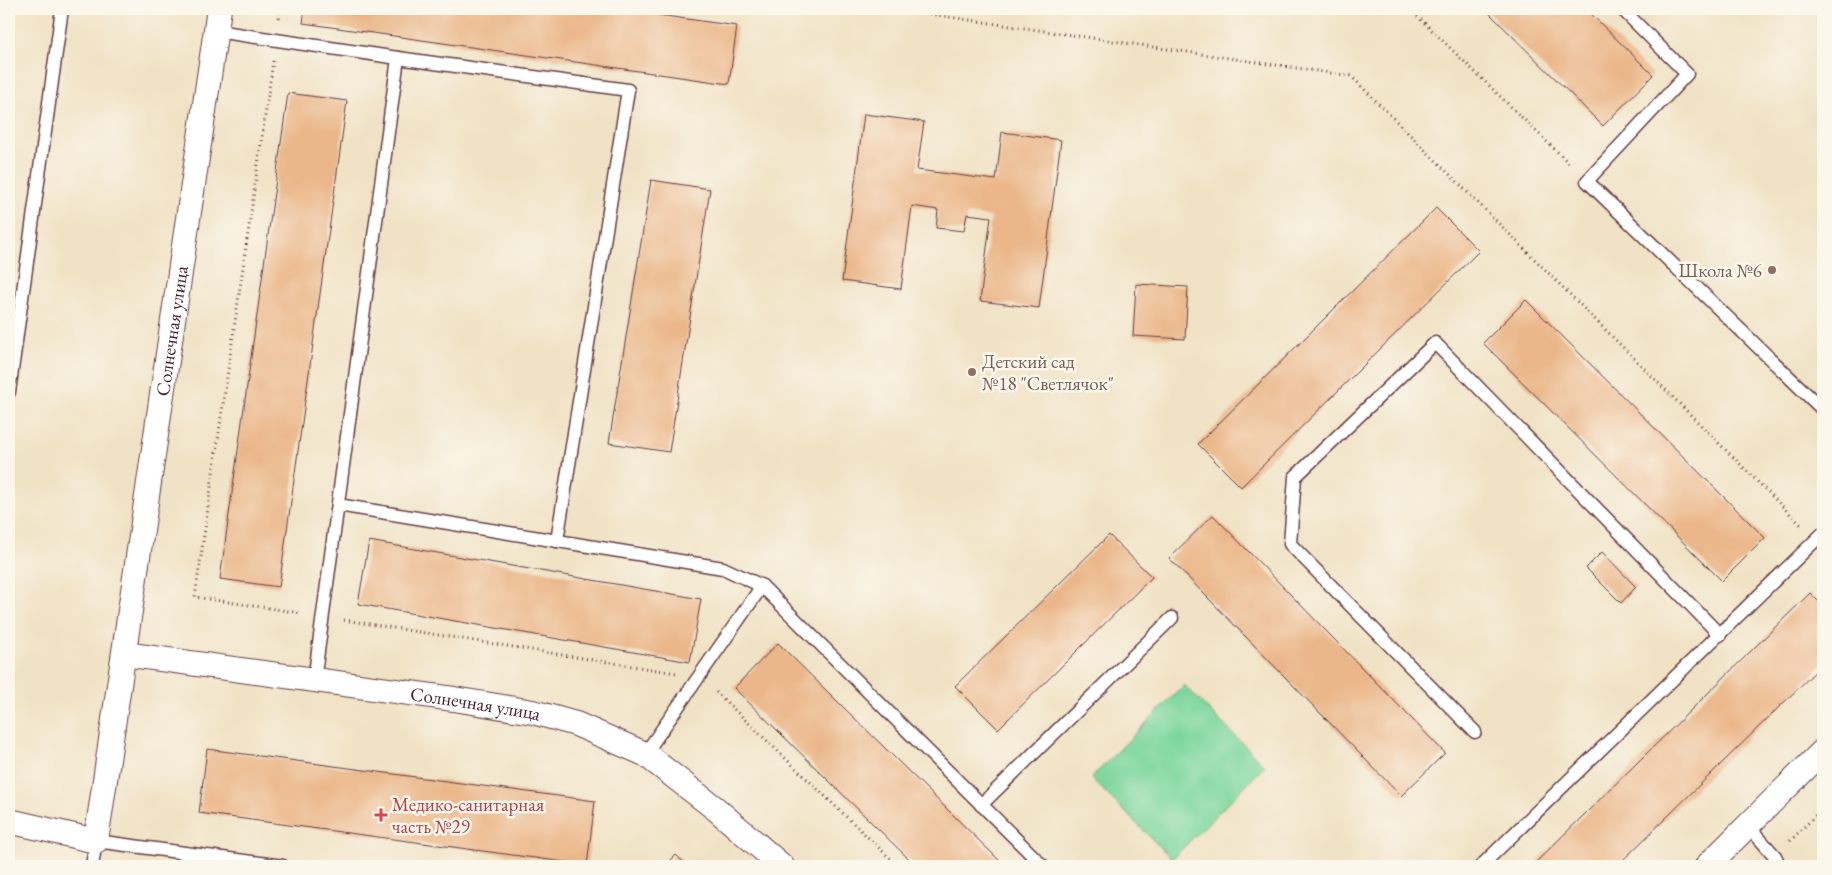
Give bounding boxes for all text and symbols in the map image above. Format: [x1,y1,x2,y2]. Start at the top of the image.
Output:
place label: Школа №6 [1679,258,1762,283]
street label: Солнечная улица [149,263,193,398]
marker: Школа №6 [1766,264,1778,276]
place label: Детский сад №18 "Светлячок" [982,349,1114,396]
marker: Детский сад №18 "Светлячок" [966,366,978,378]
street label: Солнечная улица [409,681,544,726]
place label: Медико-санитарная часть №29 [392,792,545,839]
marker: Медико-санитарная часть №29 [374,808,388,822]

